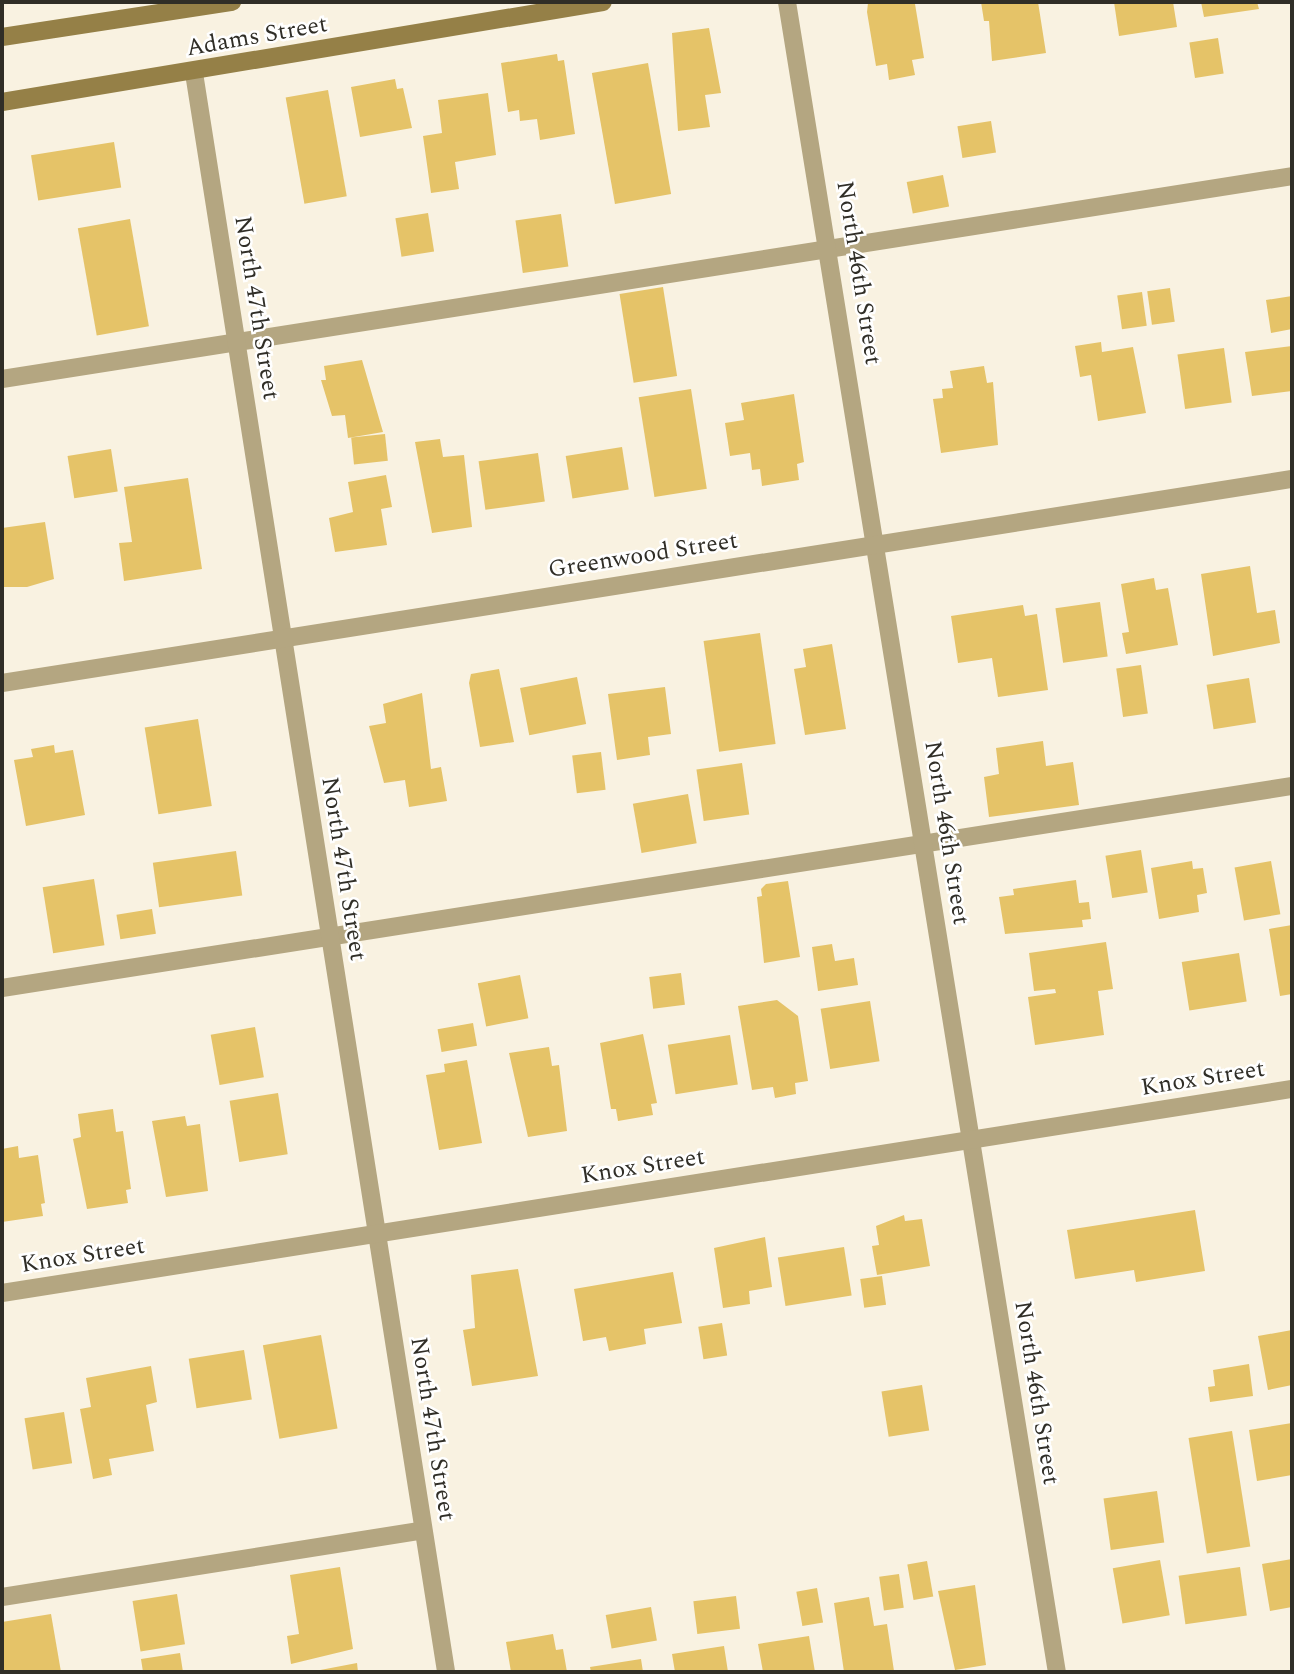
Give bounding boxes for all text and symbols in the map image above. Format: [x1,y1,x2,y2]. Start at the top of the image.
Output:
street label: Adams Street [184,10,330,64]
street label: North 46th Street [829,179,887,367]
street label: North 47th Street [227,214,285,402]
street label: Greenwood Street [546,527,740,585]
street label: North 46th Street [917,739,975,927]
street label: North 47th Street [314,775,372,963]
street label: Knox Street [1139,1055,1267,1103]
street label: Knox Street [579,1143,707,1191]
street label: Knox Street [19,1232,147,1280]
street label: North 46th Street [1007,1299,1065,1487]
street label: North 47th Street [403,1335,461,1523]

